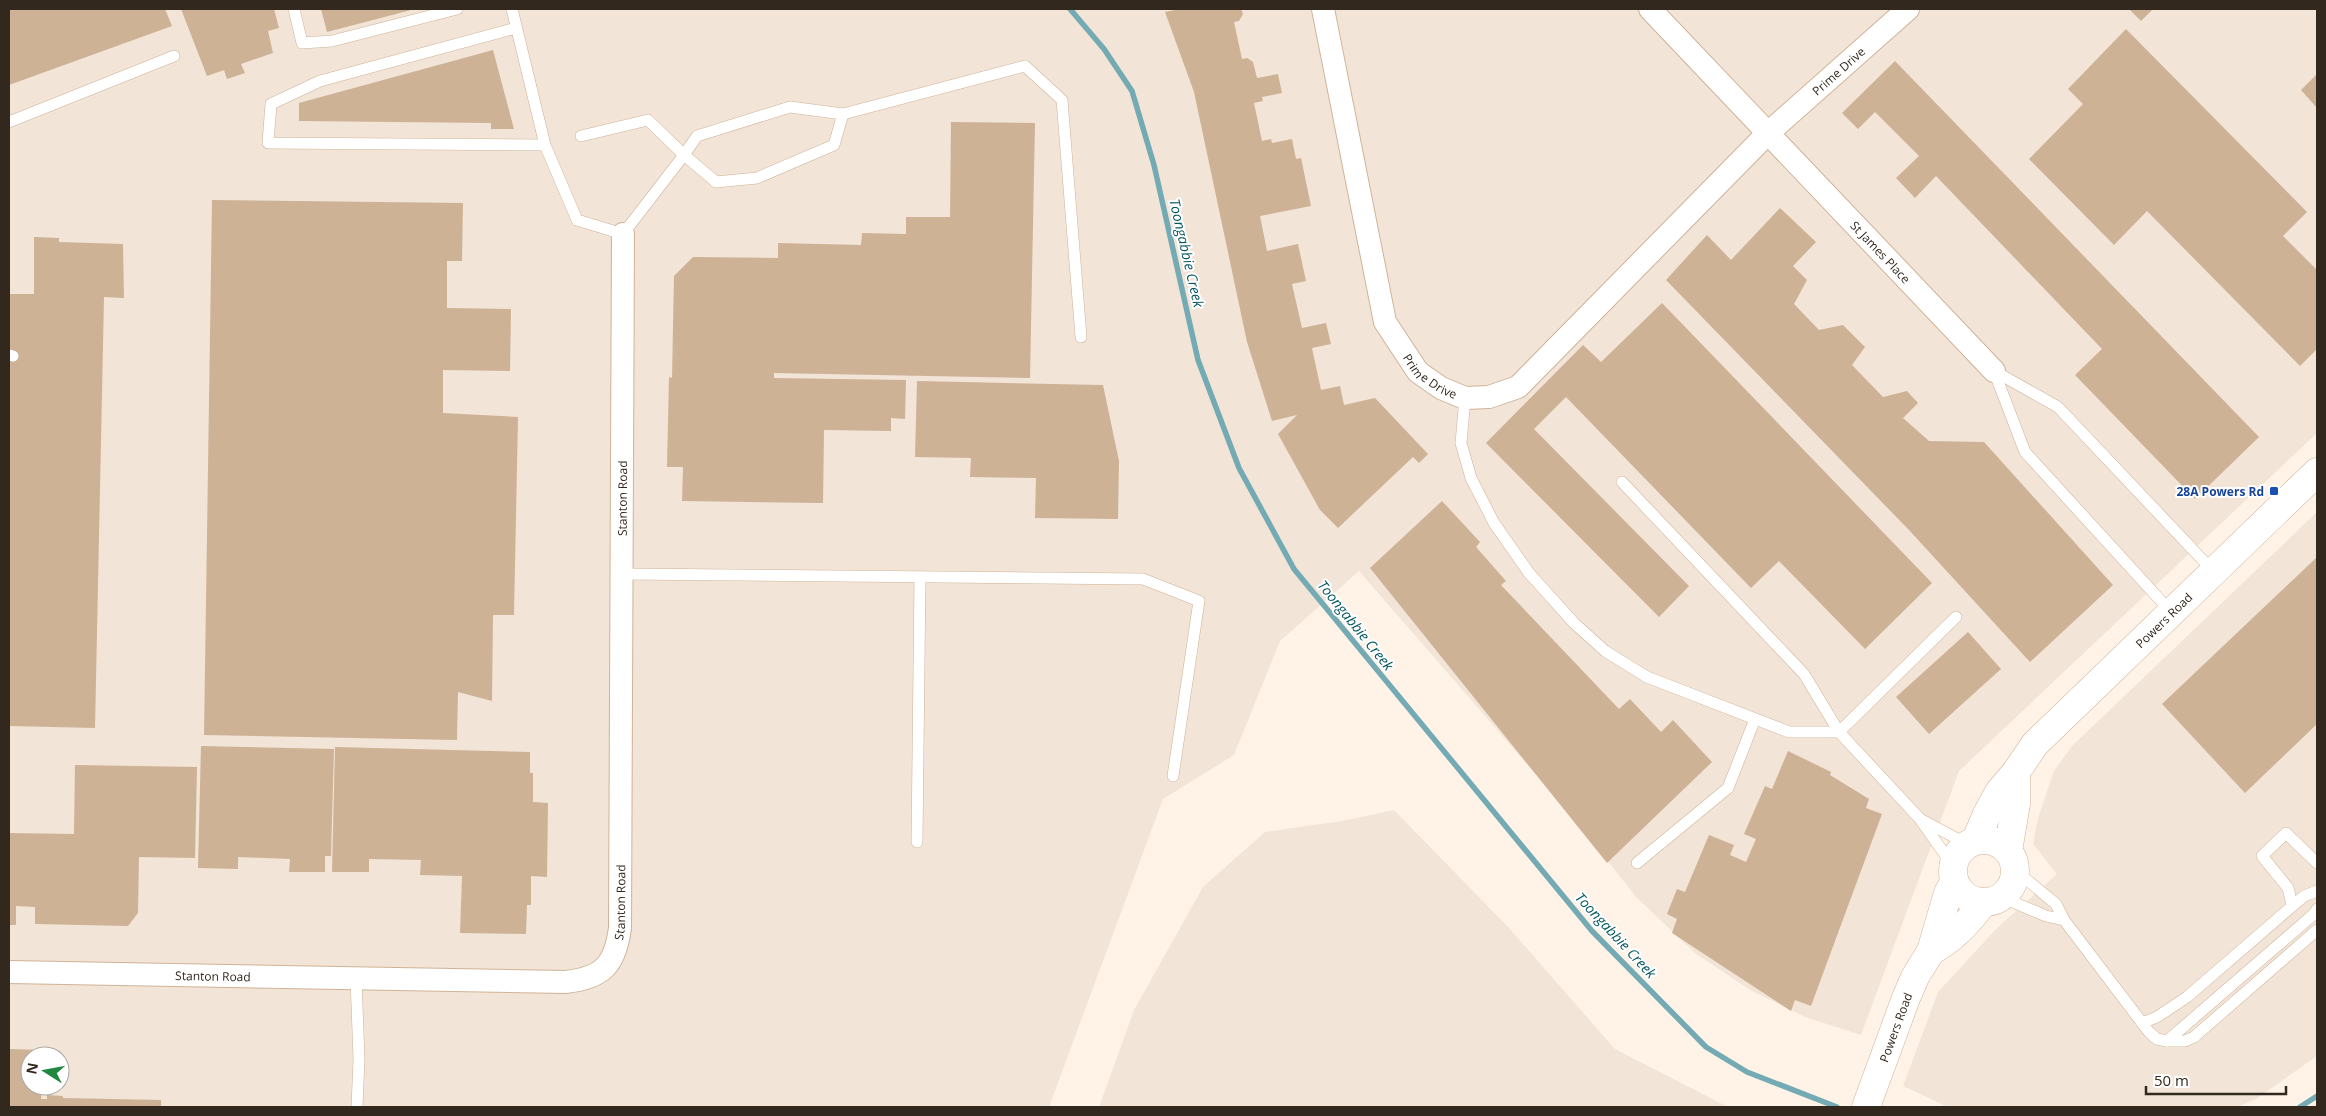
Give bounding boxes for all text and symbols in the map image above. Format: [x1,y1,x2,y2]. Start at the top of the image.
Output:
street label: Prime Drive [1808,43,1869,99]
water label: Toongabbie Creek [1165,197,1209,310]
street label: St James Place [1847,217,1915,287]
street label: Prime Drive [1399,350,1460,402]
street label: Stanton Road [613,460,631,536]
place label: 28A Powers Rd [2177,483,2264,500]
marker: 28A Powers Rd [2268,485,2280,497]
water label: Toongabbie Creek [1314,576,1399,675]
street label: Powers Road [2131,589,2196,651]
street label: Stanton Road [610,864,629,942]
water label: Toongabbie Creek [1571,888,1662,983]
street label: Stanton Road [175,966,251,985]
street label: Powers Road [1875,990,1916,1064]
north arrow [20,1046,70,1096]
text: N [21,1061,42,1076]
scale bar [2146,1064,2286,1096]
text: 50 m [2154,1070,2189,1090]

